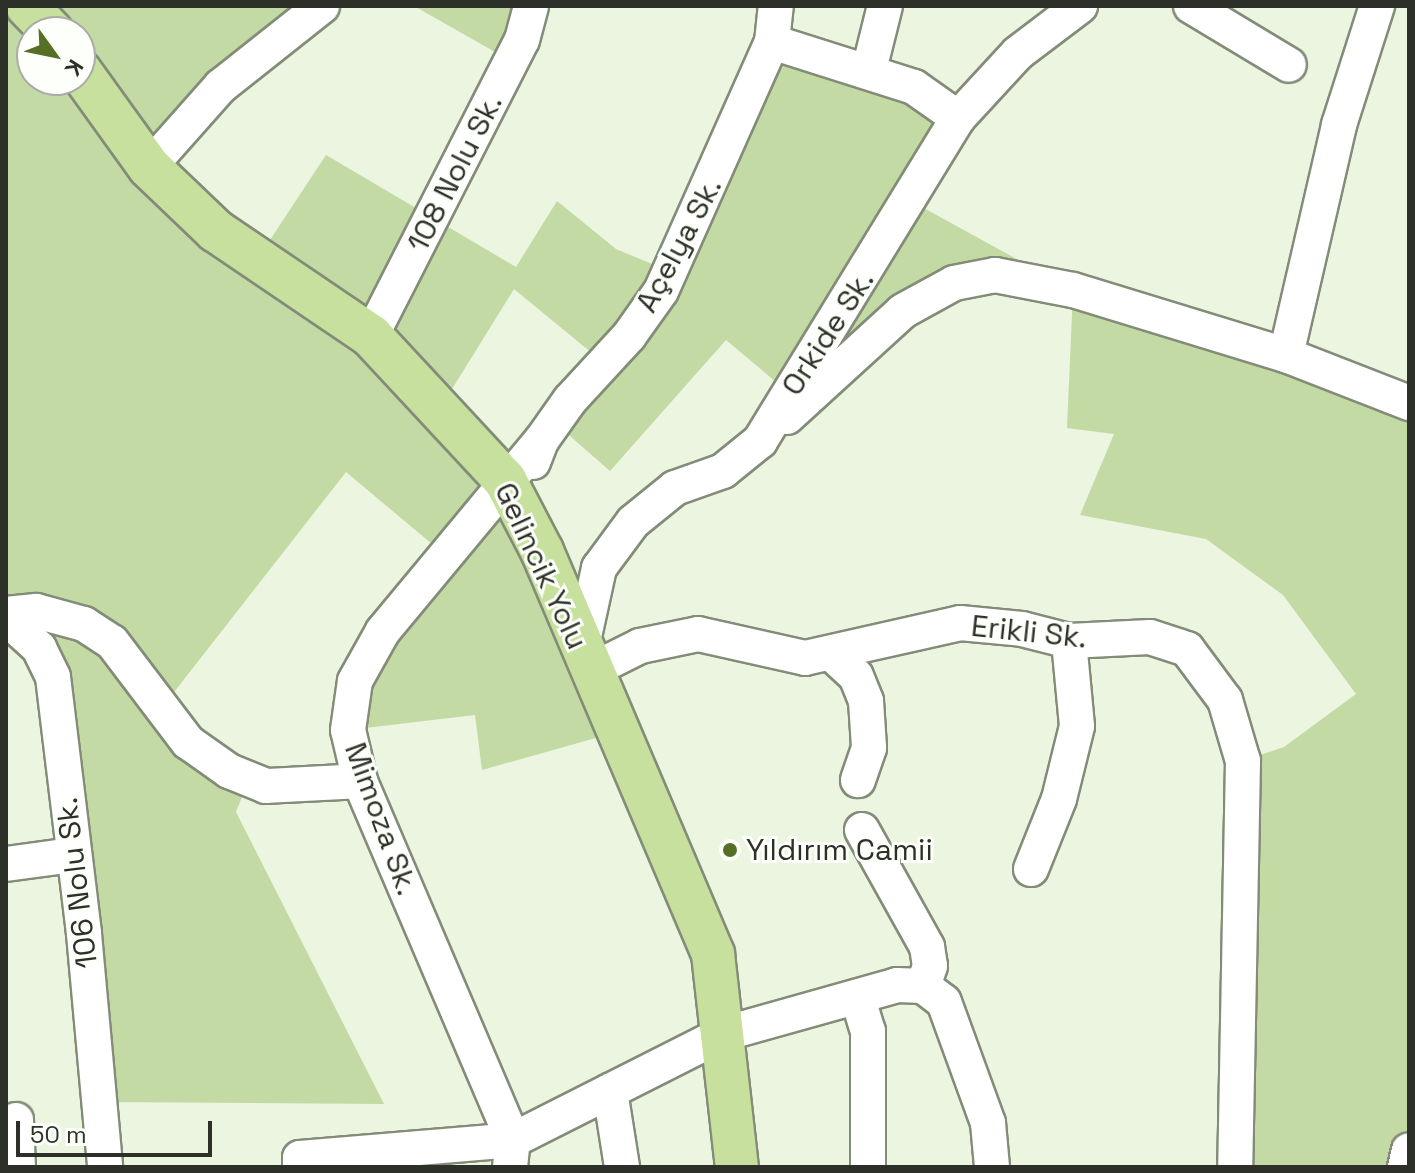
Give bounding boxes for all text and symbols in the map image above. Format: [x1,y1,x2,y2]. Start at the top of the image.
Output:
north arrow [16,16,96,96]
text: K [59,55,90,81]
street label: 108 Nolu Sk. [400,88,510,258]
street label: Açelya Sk. [629,171,729,319]
street label: Orkide Sk. [774,264,882,402]
street label: Gelincik Yolu [487,477,595,655]
street label: Erikli Sk. [969,608,1089,656]
street label: Mimoza Sk. [337,738,425,900]
street label: 106 Nolu Sk. [49,796,105,970]
place label: Yıldırım Camii [746,832,933,868]
marker: Yıldırım Camii [721,841,739,859]
scale bar [20,1105,216,1155]
text: 50 m [30,1119,87,1150]

